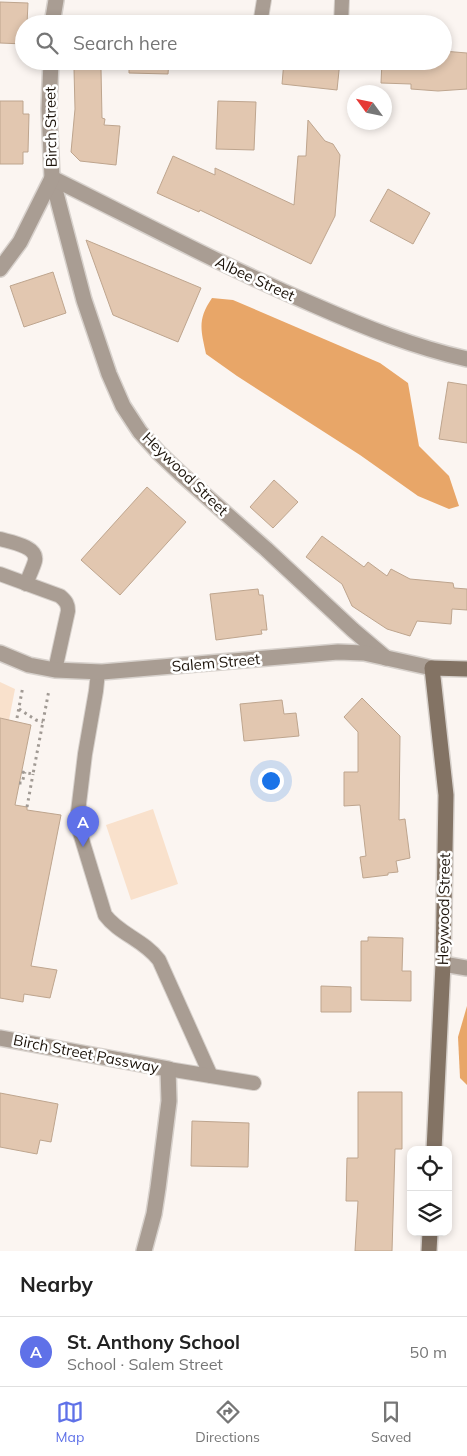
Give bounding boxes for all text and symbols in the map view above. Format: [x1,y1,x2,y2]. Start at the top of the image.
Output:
search box [15,15,452,70]
icon: search [33,29,61,57]
text: Search here [73,31,177,55]
north arrow [347,85,392,130]
street label: Birch Street [40,86,61,168]
street label: Albee Street [213,252,298,305]
street label: Heywood Street [138,428,232,519]
street label: Salem Street [171,649,261,676]
your location [258,768,284,794]
pin: A [67,806,99,847]
street label: Heywood Street [433,853,454,965]
street label: Birch Street Passway [12,1030,160,1077]
map controls [407,1146,452,1236]
button: locate [407,1146,452,1191]
button: layers [407,1191,452,1236]
text: Nearby [20,1271,93,1297]
text: St. Anthony School [67,1330,240,1354]
text: A [30,1342,42,1362]
text: 50 m [410,1342,447,1362]
text: School · Salem Street [67,1354,223,1374]
tab: Map [56,1398,84,1446]
tab: Directions [195,1398,260,1446]
tab: Saved [371,1398,411,1446]

